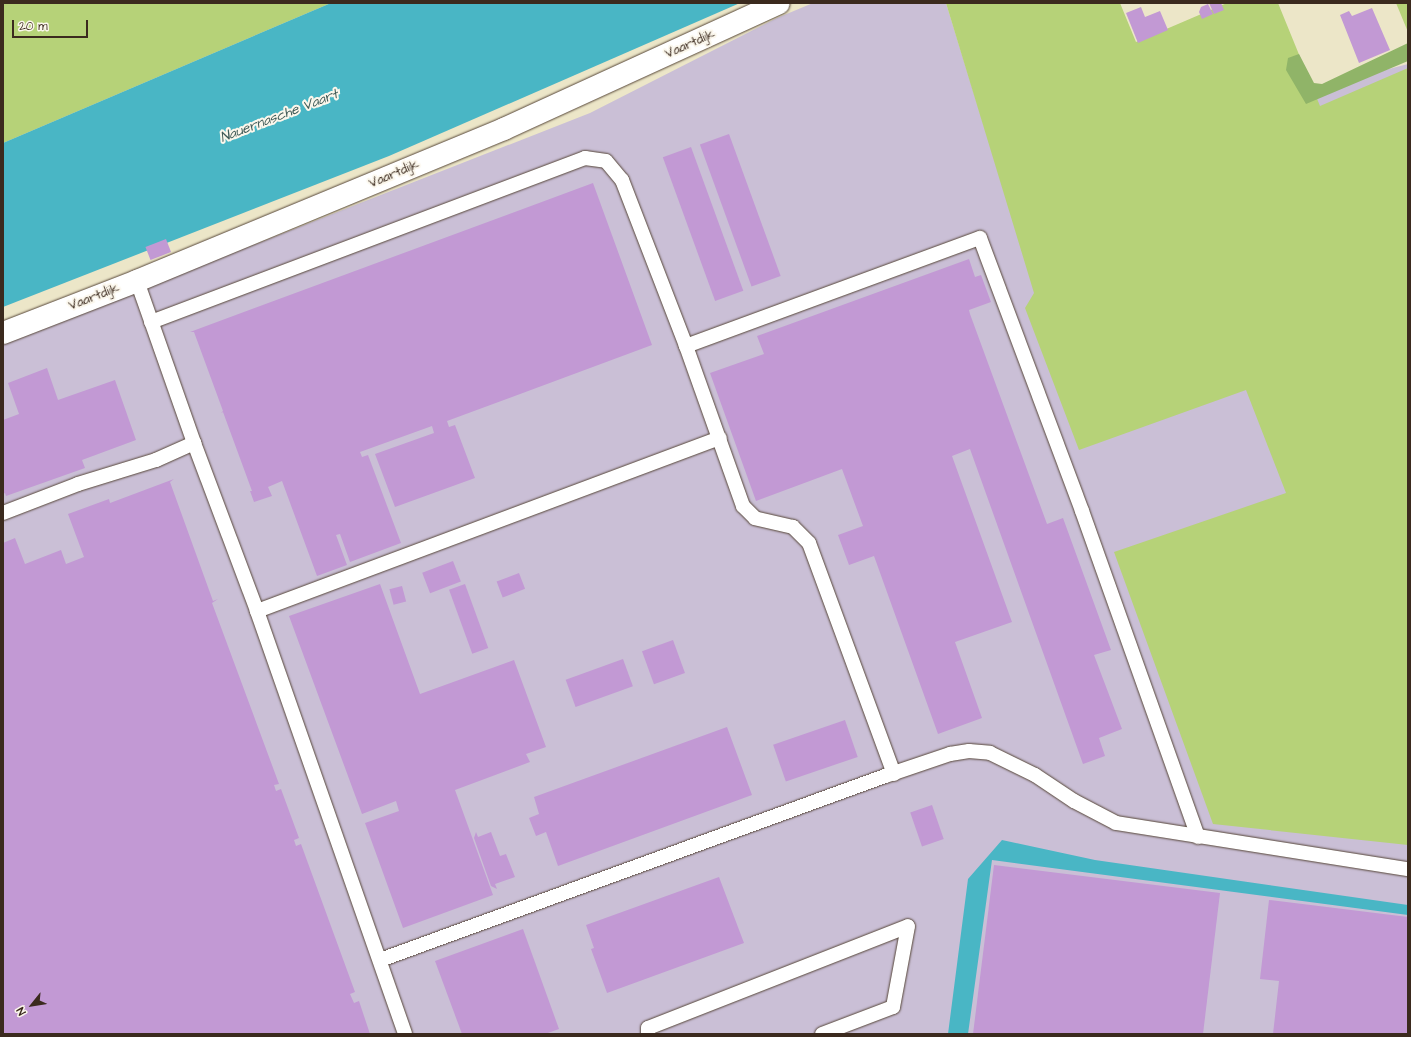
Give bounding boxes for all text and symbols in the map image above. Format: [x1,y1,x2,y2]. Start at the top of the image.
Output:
scale bar [14,12,90,38]
text: 20 m [19,18,48,35]
street label: Vaartdijk [663,26,717,62]
water label: Nauernasche Vaart [218,86,340,146]
street label: Vaartdijk [367,157,421,191]
street label: Vaartdijk [67,280,121,314]
north arrow [12,985,52,1025]
text: N [13,1005,29,1018]

